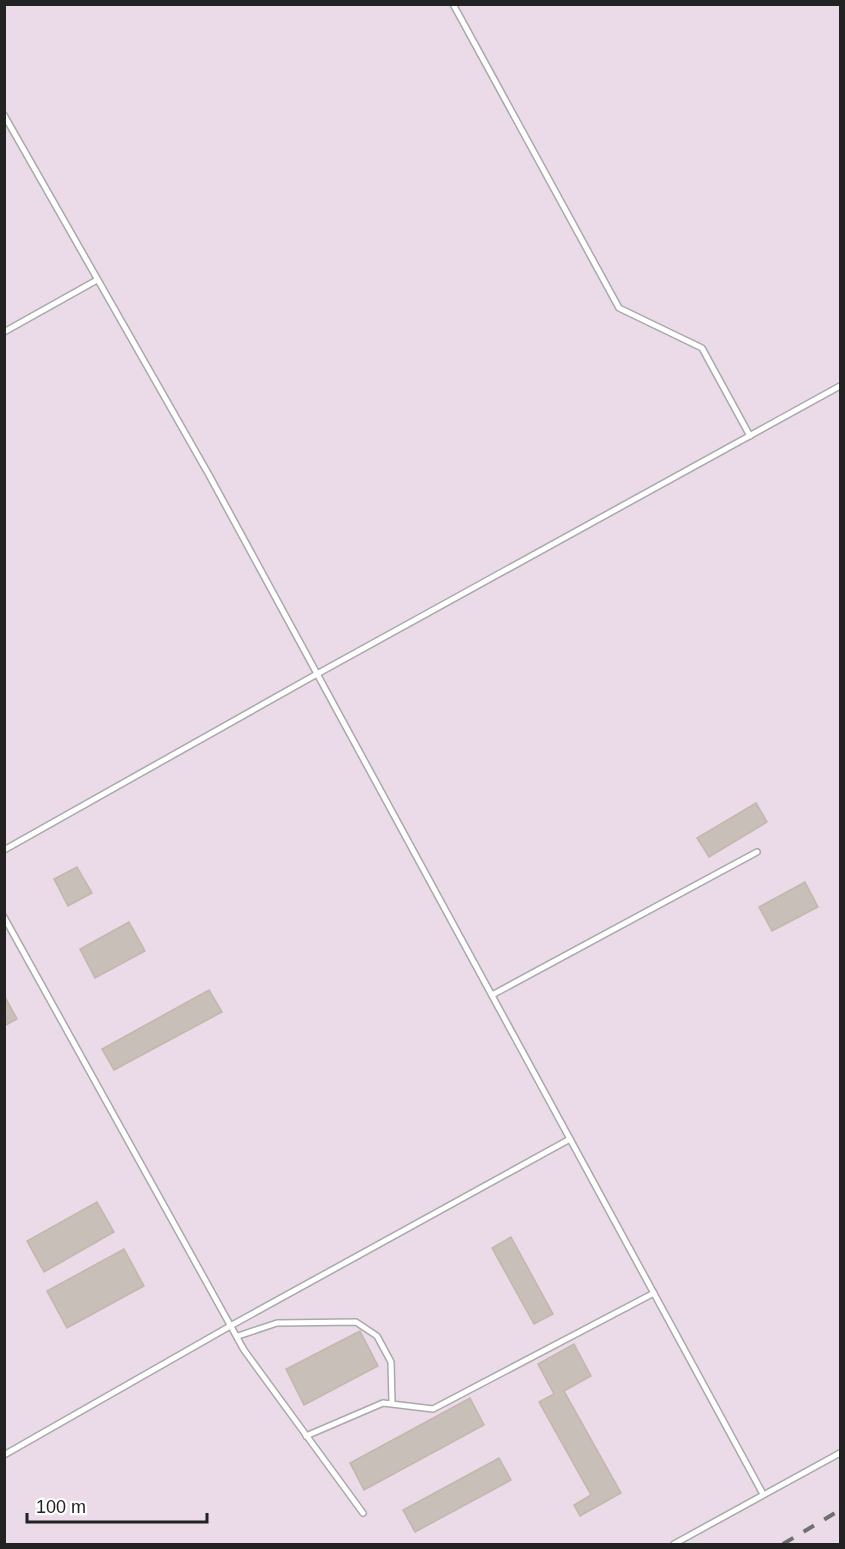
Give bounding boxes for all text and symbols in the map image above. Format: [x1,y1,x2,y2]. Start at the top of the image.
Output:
scale bar [27,1486,207,1524]
text: 100 m [36,1497,86,1517]

